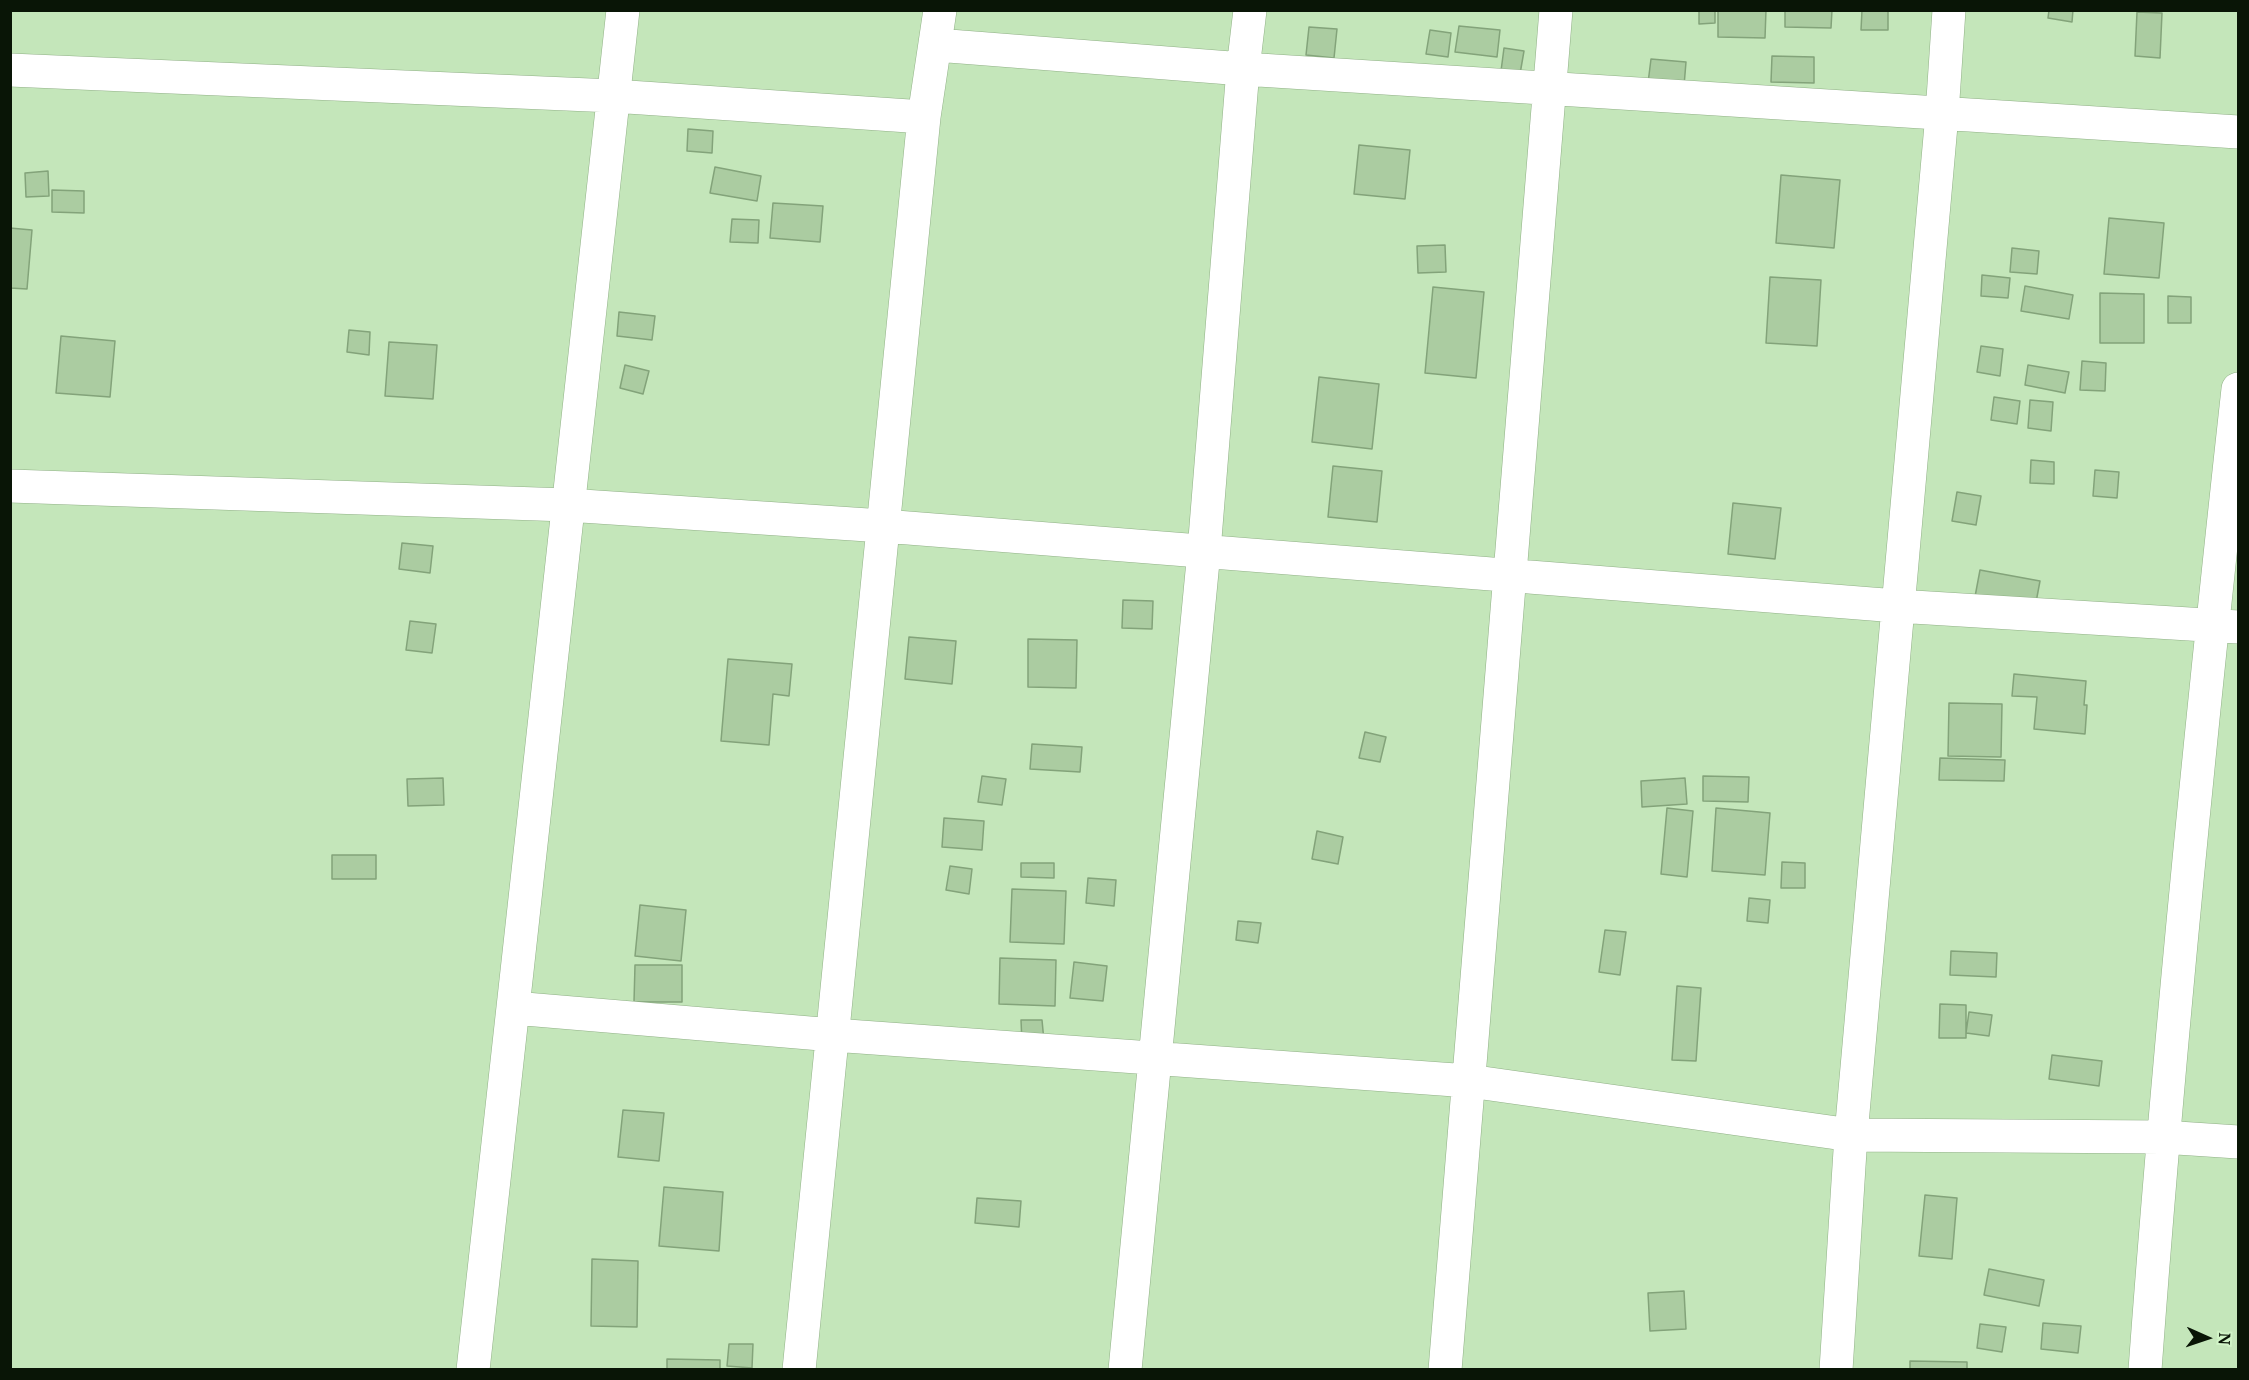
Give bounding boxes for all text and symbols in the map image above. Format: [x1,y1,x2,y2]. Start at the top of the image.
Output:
north arrow [2177,1308,2237,1368]
text: N [2214,1332,2236,1346]

